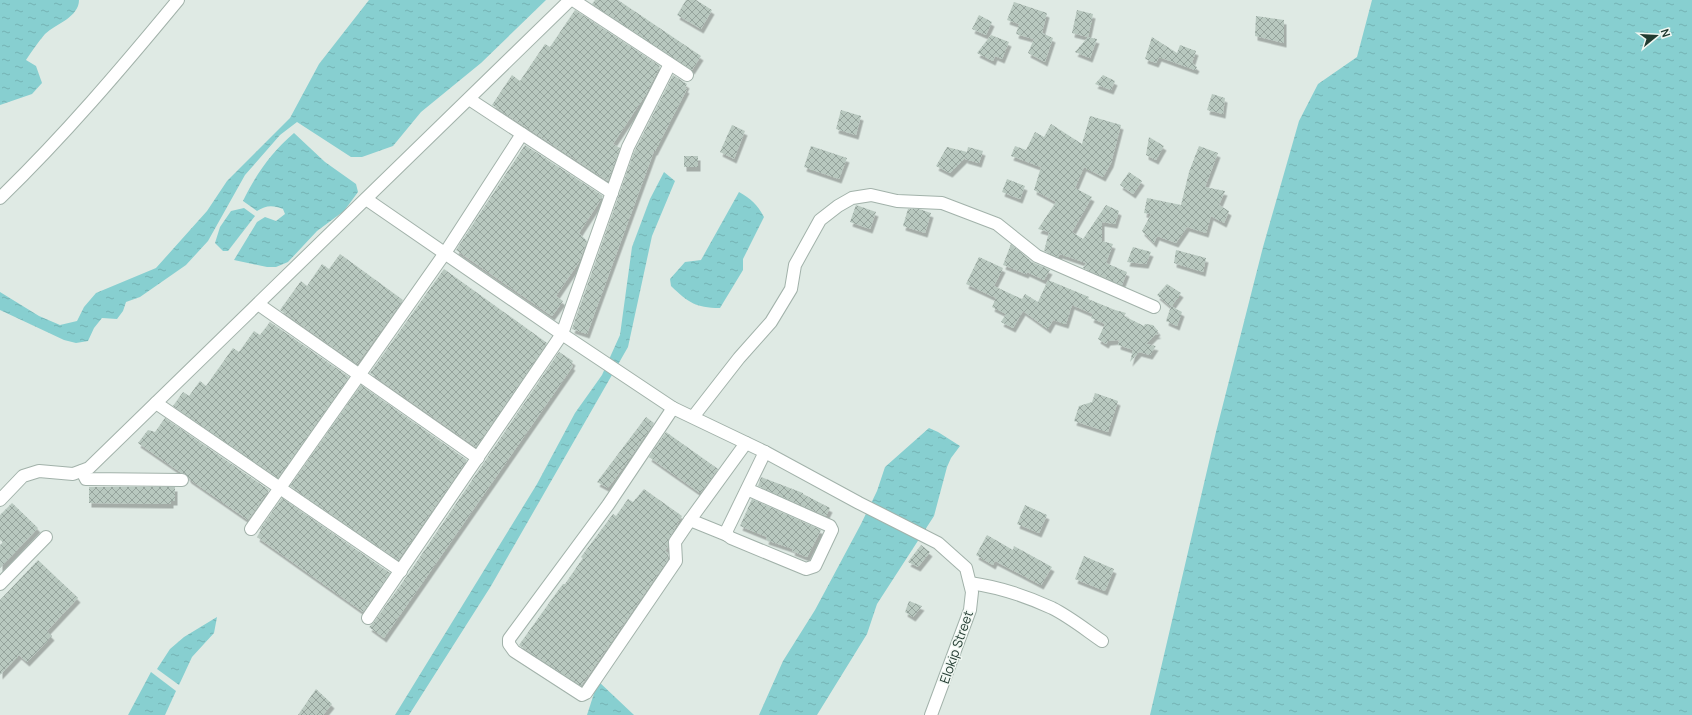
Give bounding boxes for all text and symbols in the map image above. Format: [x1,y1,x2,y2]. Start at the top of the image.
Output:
north arrow [1636,16,1676,56]
text: N [1658,27,1674,39]
street label: Elokip Street [935,608,977,686]

